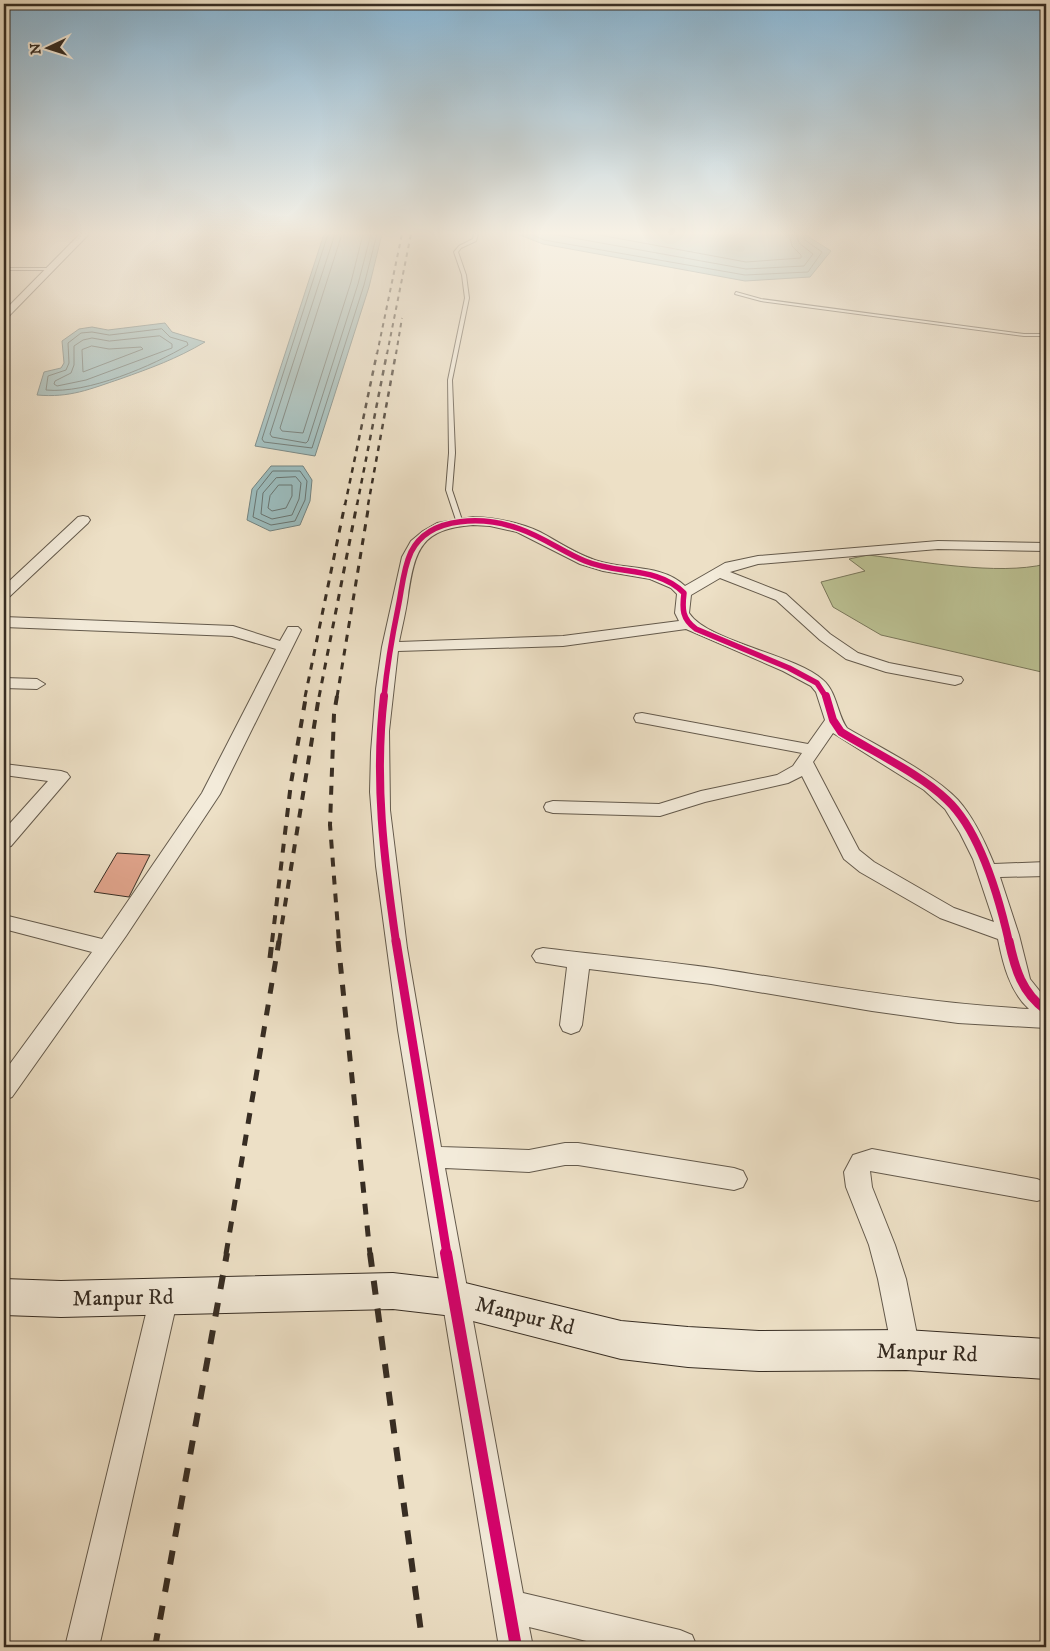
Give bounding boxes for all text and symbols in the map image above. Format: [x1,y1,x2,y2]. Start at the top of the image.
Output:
north arrow [22,22,72,72]
text: N [27,42,45,55]
street label: Manpur Rd [72,1284,174,1312]
street label: Manpur Rd [473,1291,577,1341]
street label: Manpur Rd [876,1338,978,1368]

